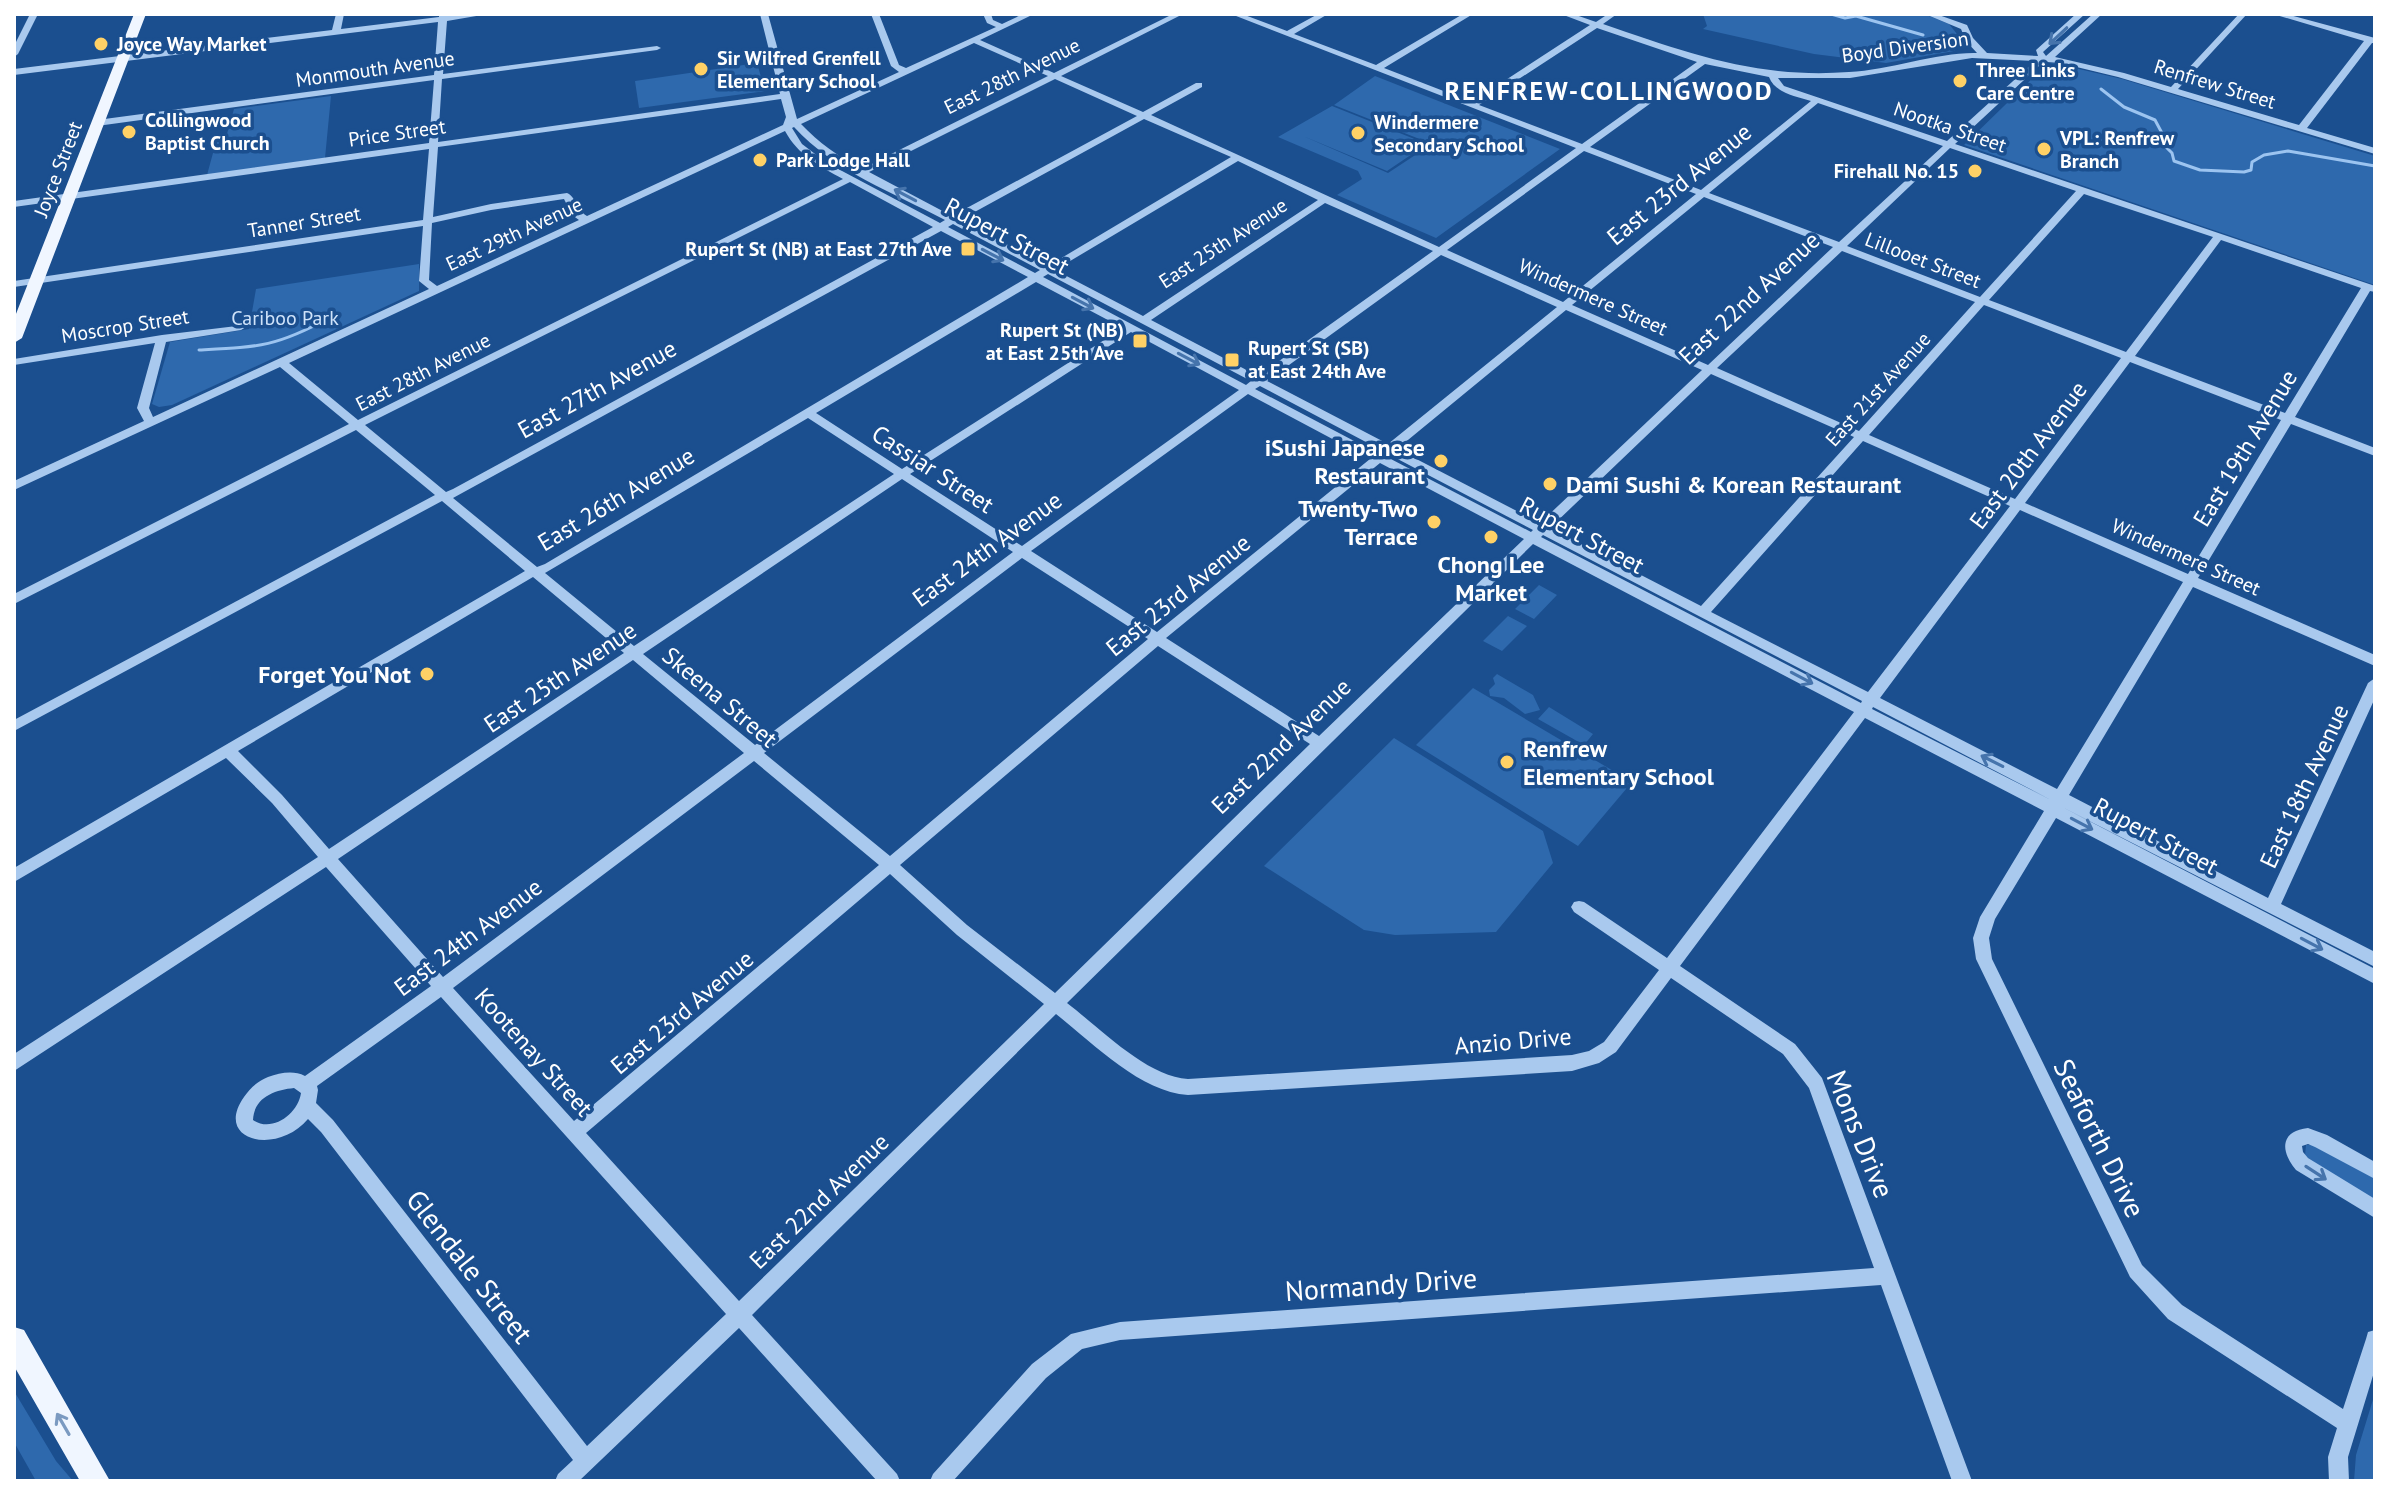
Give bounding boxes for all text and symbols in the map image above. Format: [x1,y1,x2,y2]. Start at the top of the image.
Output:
street label: Boyd Diversion [1840,25,1970,69]
one-way arrow [2048,26,2068,44]
place label: Joyce Way Market [116,31,266,57]
street label: East 28th Avenue [940,32,1084,120]
marker: Joyce Way Market [92,35,110,53]
street label: Monmouth Avenue [294,45,456,93]
place label: Sir Wilfred Grenfell Elementary School [717,45,881,94]
street label: Renfrew Street [2151,53,2279,115]
place label: Three Links Care Centre [1976,57,2075,106]
marker: Sir Wilfred Grenfell Elementary School [692,60,710,78]
marker: Three Links Care Centre [1951,72,1969,90]
district label: RENFREW-COLLINGWOOD [1444,74,1774,107]
street label: Nootka Street [1890,96,2010,159]
place label: Collingwood Baptist Church [145,107,270,156]
place label: Windermere Secondary School [1374,109,1524,158]
street label: Price Street [347,113,447,153]
street label: East 23rd Avenue [1600,116,1758,252]
street label: Joyce Street [27,117,88,222]
marker: Collingwood Baptist Church [120,123,138,141]
marker: Windermere Secondary School [1349,124,1367,142]
place label: VPL: Renfrew Branch [2059,125,2175,174]
marker: VPL: Renfrew Branch [2035,140,2053,158]
place label: Park Lodge Hall [776,147,910,173]
marker: Park Lodge Hall [751,151,769,169]
place label: Firehall No. 15 [1834,158,1959,184]
marker: Firehall No. 15 [1966,162,1984,180]
one-way arrow [894,187,917,203]
street label: Rupert Street [939,190,1075,282]
street label: East 29th Avenue [441,191,587,277]
street label: East 25th Avenue [1154,192,1292,294]
street label: Tanner Street [246,200,363,244]
street label: East 22nd Avenue [1672,225,1826,371]
street label: Lillooet Street [1861,226,1985,294]
place label: Rupert St (NB) at East 27th Ave [685,236,952,262]
marker: Rupert St (NB) at East 27th Ave [959,240,977,258]
one-way arrow [981,248,1004,264]
street label: Windermere Street [1514,253,1672,342]
one-way arrow [1070,295,1094,311]
street label: Moscrop Street [59,303,191,349]
park label: Cariboo Park [231,305,339,331]
place label: Rupert St (NB) at East 25th Ave [986,317,1124,366]
street label: East 21st Avenue [1820,326,1936,452]
street label: East 28th Avenue [351,327,495,417]
marker: Rupert St (NB) at East 25th Ave [1131,332,1149,350]
street label: East 27th Avenue [512,333,682,445]
place label: Rupert St (SB) at East 24th Ave [1248,335,1386,384]
marker: Rupert St (SB) at East 24th Ave [1223,351,1241,369]
one-way arrow [1177,352,1201,368]
street label: East 19th Avenue [2186,364,2304,532]
street label: East 20th Avenue [1962,375,2094,535]
street label: Cassiar Street [866,418,1000,520]
place label: iSushi Japanese Restaurant [1265,432,1426,491]
street label: East 26th Avenue [532,440,700,558]
marker: iSushi Japanese Restaurant [1432,452,1450,470]
place label: Dami Sushi & Korean Restaurant [1566,469,1902,500]
marker: Dami Sushi & Korean Restaurant [1541,475,1559,493]
street label: East 24th Avenue [906,484,1068,614]
street label: Rupert Street [1514,489,1650,581]
place label: Twenty-Two Terrace [1298,493,1418,552]
marker: Twenty-Two Terrace [1425,513,1443,531]
street label: Windermere Street [2107,513,2265,602]
street label: East 23rd Avenue [1099,527,1257,663]
marker: Chong Lee Market [1482,528,1500,546]
place label: Chong Lee Market [1437,549,1545,608]
street label: East 25th Avenue [478,615,642,739]
street label: Skeena Street [656,640,784,754]
place label: Forget You Not [258,659,412,690]
marker: Forget You Not [418,665,436,683]
one-way arrow [1789,671,1813,686]
street label: East 22nd Avenue [1205,672,1357,820]
street label: East 18th Avenue [2252,699,2356,873]
place label: Renfrew Elementary School [1523,733,1715,792]
marker: Renfrew Elementary School [1498,753,1516,771]
one-way arrow [1981,753,2005,769]
street label: Rupert Street [2088,790,2224,882]
one-way arrow [2069,817,2093,833]
street label: East 24th Avenue [388,871,548,1003]
one-way arrow [2300,937,2324,953]
street label: East 23rd Avenue [604,943,760,1081]
street label: Kootenay Street [468,981,600,1123]
street label: Anzio Drive [1453,1020,1573,1062]
street label: Seaforth Drive [2046,1053,2154,1223]
street label: Mons Drive [1819,1065,1903,1203]
street label: East 22nd Avenue [743,1127,895,1275]
one-way arrow [2304,1164,2326,1181]
street label: Glendale Street [398,1182,542,1351]
street label: Normandy Drive [1284,1259,1478,1309]
one-way arrow [55,1412,70,1436]

